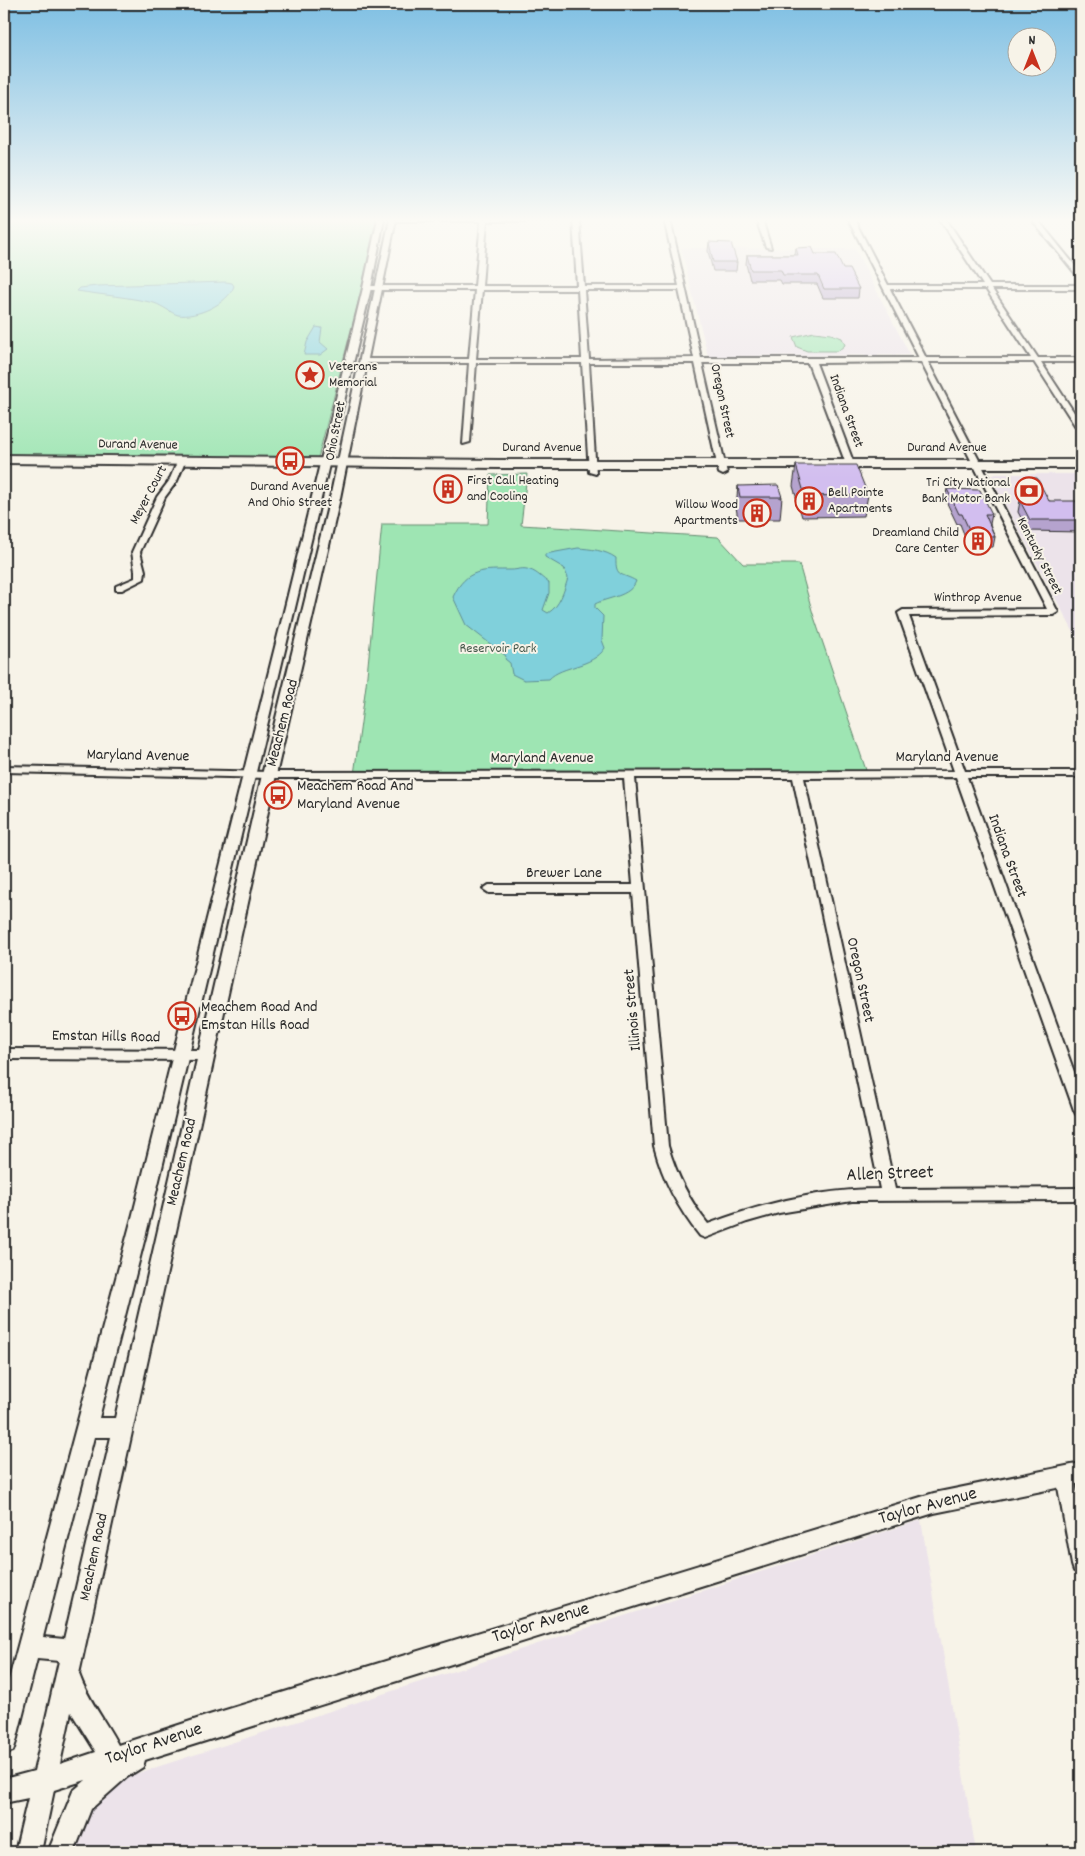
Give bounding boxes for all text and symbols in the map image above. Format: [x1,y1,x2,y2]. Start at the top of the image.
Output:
north arrow [1008,28,1058,78]
text: N [1029,31,1036,51]
place label: Veterans Memorial [329,357,378,393]
place icon: Veterans Memorial [295,360,325,390]
street label: Oregon Street [704,362,740,440]
street label: Indiana Street [823,372,869,450]
street label: Ohio Street [320,399,352,463]
street label: Durand Avenue [98,434,178,456]
street label: Durand Avenue [502,438,582,458]
street label: Durand Avenue [907,438,987,458]
bus stop icon: Durand Avenue And Ohio Street [275,446,305,476]
street label: Meyer Court [125,462,173,528]
place label: First Call Heating and Cooling [467,471,559,507]
place label: Tri City National Bank Motor Bank [922,473,1011,509]
building icon: First Call Heating and Cooling [433,474,463,504]
bank icon: Tri City National Bank Motor Bank [1014,476,1044,506]
place label: Durand Avenue And Ohio Street [248,477,332,513]
place label: Bell Pointe Apartments [828,483,892,519]
building icon: Bell Pointe Apartments [794,486,824,516]
place label: Willow Wood Apartments [674,495,738,531]
building icon: Willow Wood Apartments [742,498,772,528]
street label: Kentucky Street [1011,514,1067,598]
place label: Dreamland Child Care Center [872,523,960,559]
building icon: Dreamland Child Care Center [963,526,993,556]
street label: Winthrop Avenue [934,588,1022,608]
park label: Reservoir Park [459,639,537,659]
street label: Meachem Road [261,677,305,769]
street label: Maryland Avenue [86,744,190,768]
street label: Maryland Avenue [896,746,998,769]
street label: Maryland Avenue [491,747,593,770]
place label: Meachem Road And Maryland Avenue [297,775,414,816]
bus stop icon: Meachem Road And Maryland Avenue [263,780,293,810]
street label: Indiana Street [981,811,1033,901]
street label: Brewer Lane [526,862,602,885]
street label: Oregon Street [840,935,880,1025]
street label: Illinois Street [618,968,648,1052]
place label: Meachem Road And Emstan Hills Road [201,996,318,1037]
bus stop icon: Meachem Road And Emstan Hills Road [167,1001,197,1031]
street label: Emstan Hills Road [52,1025,160,1049]
street label: Meachem Road [161,1116,203,1208]
street label: Allen Street [846,1160,934,1190]
street label: Taylor Avenue [876,1481,980,1533]
street label: Meachem Road [73,1511,115,1603]
street label: Taylor Avenue [489,1596,593,1652]
street label: Taylor Avenue [102,1717,206,1773]

